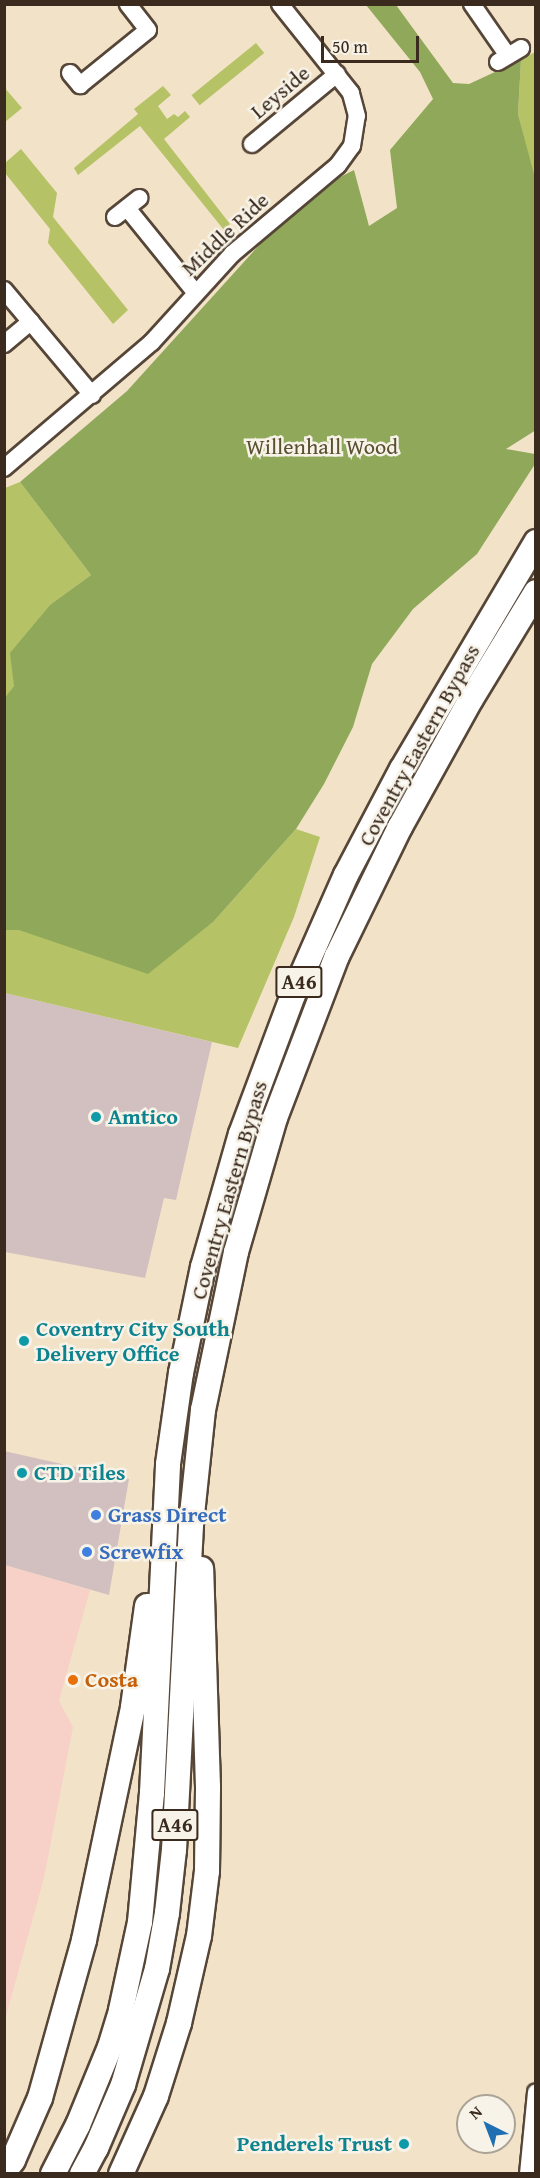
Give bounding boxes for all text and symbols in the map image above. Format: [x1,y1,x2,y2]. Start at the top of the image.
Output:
scale bar [324,24,422,62]
text: 50 m [332,33,368,60]
street label: Leyside [245,60,315,124]
street label: Middle Ride [176,187,274,281]
park label: Willenhall Wood [246,434,398,460]
street label: Coventry Eastern Bypass [353,640,485,850]
road number: A46 [275,964,323,1000]
street label: Coventry Eastern Bypass [185,1078,273,1302]
place label: Amtico [108,1104,178,1130]
marker: Amtico [89,1110,103,1124]
place label: Coventry City South Delivery Office [36,1315,230,1366]
marker: Coventry City South Delivery Office [17,1334,31,1348]
place label: CTD Tiles [34,1460,125,1486]
marker: CTD Tiles [15,1466,29,1480]
place label: Grass Direct [108,1502,226,1528]
marker: Grass Direct [89,1508,103,1522]
place label: Screwfix [99,1539,183,1565]
marker: Screwfix [80,1545,94,1559]
place label: Costa [85,1667,138,1693]
marker: Costa [66,1673,80,1687]
road number: A46 [151,1807,199,1843]
north arrow [456,2094,516,2154]
text: N [463,2100,487,2125]
place label: Penderels Trust [237,2131,392,2157]
marker: Penderels Trust [397,2137,411,2151]

